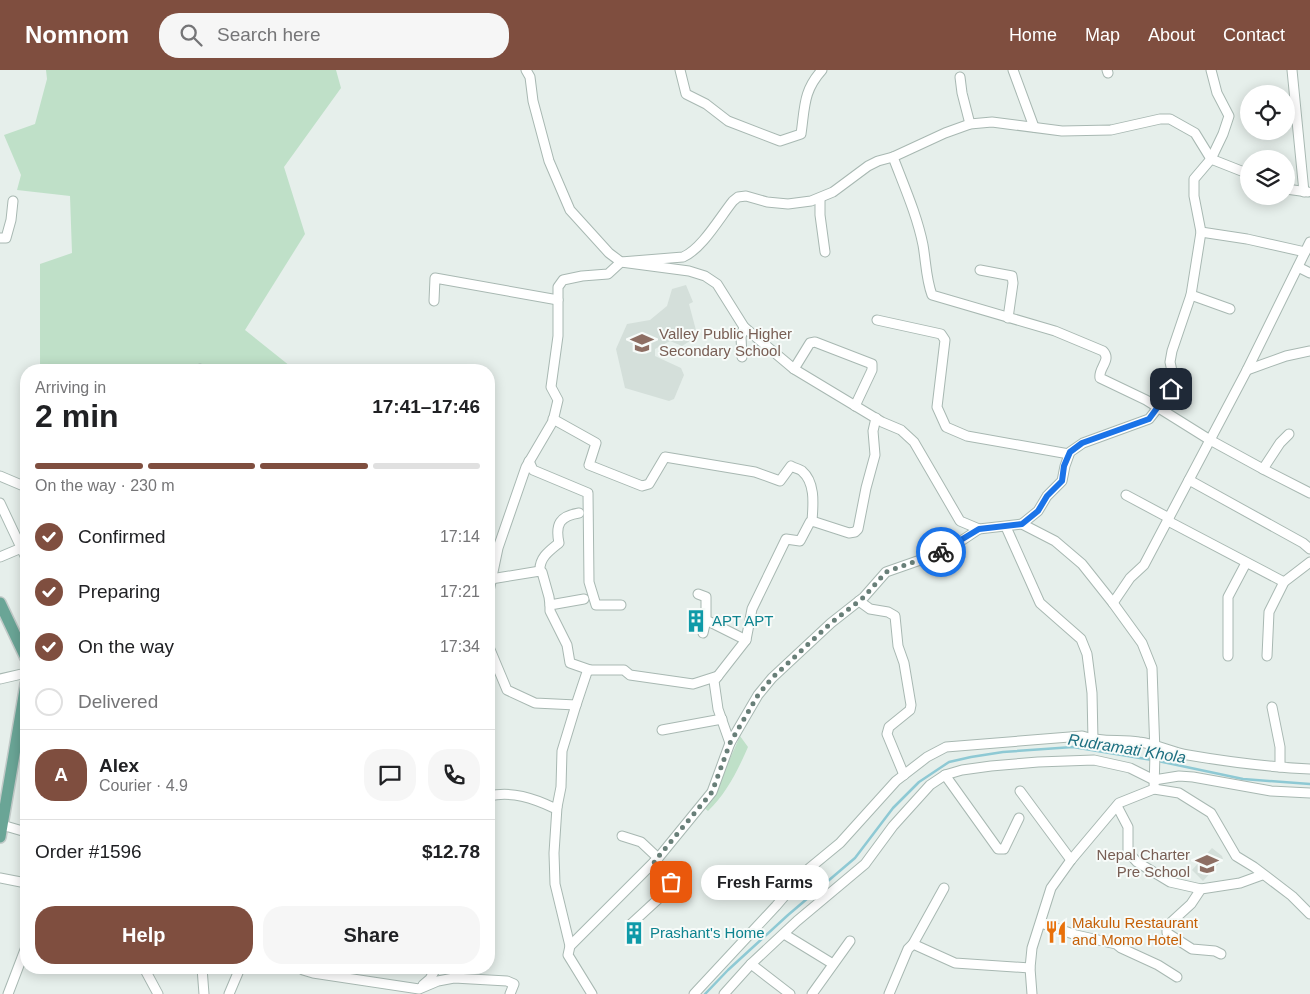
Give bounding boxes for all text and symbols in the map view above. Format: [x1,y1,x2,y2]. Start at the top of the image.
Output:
search box [159,13,509,58]
text: Nomnom [25,21,129,48]
icon: search [177,21,205,49]
text: Search here [217,24,321,45]
text: Home [1009,25,1057,45]
text: Map [1085,25,1120,45]
text: About [1148,25,1195,45]
text: Contact [1223,25,1285,45]
map controls [1240,85,1295,205]
button: locate [1240,85,1295,140]
button: layers [1240,150,1295,205]
place label: Valley Public Higher Secondary School [659,325,792,359]
school or university icon: Valley Public Higher Secondary School [629,330,655,356]
pin [1150,368,1192,410]
icon: home [1157,375,1185,403]
text: Arriving in [35,379,106,396]
text: 17:41–17:46 [372,396,480,417]
text: 2 min [35,398,119,434]
text: On the way · 230 m [35,477,175,494]
icon: check [35,523,63,551]
text: Confirmed [78,526,166,547]
courier [916,527,966,577]
text: 17:14 [440,528,480,545]
icon: bike [927,538,955,566]
icon: check [35,578,63,606]
text: Preparing [78,581,160,602]
text: 17:21 [440,583,480,600]
building icon: APT APT [683,608,709,634]
place label: APT APT [712,612,773,629]
icon: check [35,633,63,661]
text: On the way [78,636,174,657]
text: 17:34 [440,638,480,655]
text: Delivered [78,691,158,712]
water label: Rudramati Khola [1067,731,1187,766]
button: chat [364,749,416,801]
button: phone [428,749,480,801]
text: Alex [99,755,139,776]
text: A [54,764,68,785]
text: Courier · 4.9 [99,777,188,794]
text: Order #1596 [35,841,142,862]
text: $12.78 [422,841,480,862]
place label: Nepal Charter Pre School [1097,846,1190,880]
school or university icon: Nepal Charter Pre School [1194,851,1220,877]
pin [650,861,692,903]
callout: Fresh Farms [701,864,828,900]
icon: bag [657,868,685,896]
text: Fresh Farms [717,874,813,891]
button: Help [35,906,253,964]
button: Share [263,906,480,964]
place label: Makulu Restaurant and Momo Hotel [1072,914,1199,948]
restaurant icon: Makulu Restaurant and Momo Hotel [1043,919,1069,945]
building icon: Prashant's Home [621,920,647,946]
place label: Prashant's Home [650,924,765,941]

